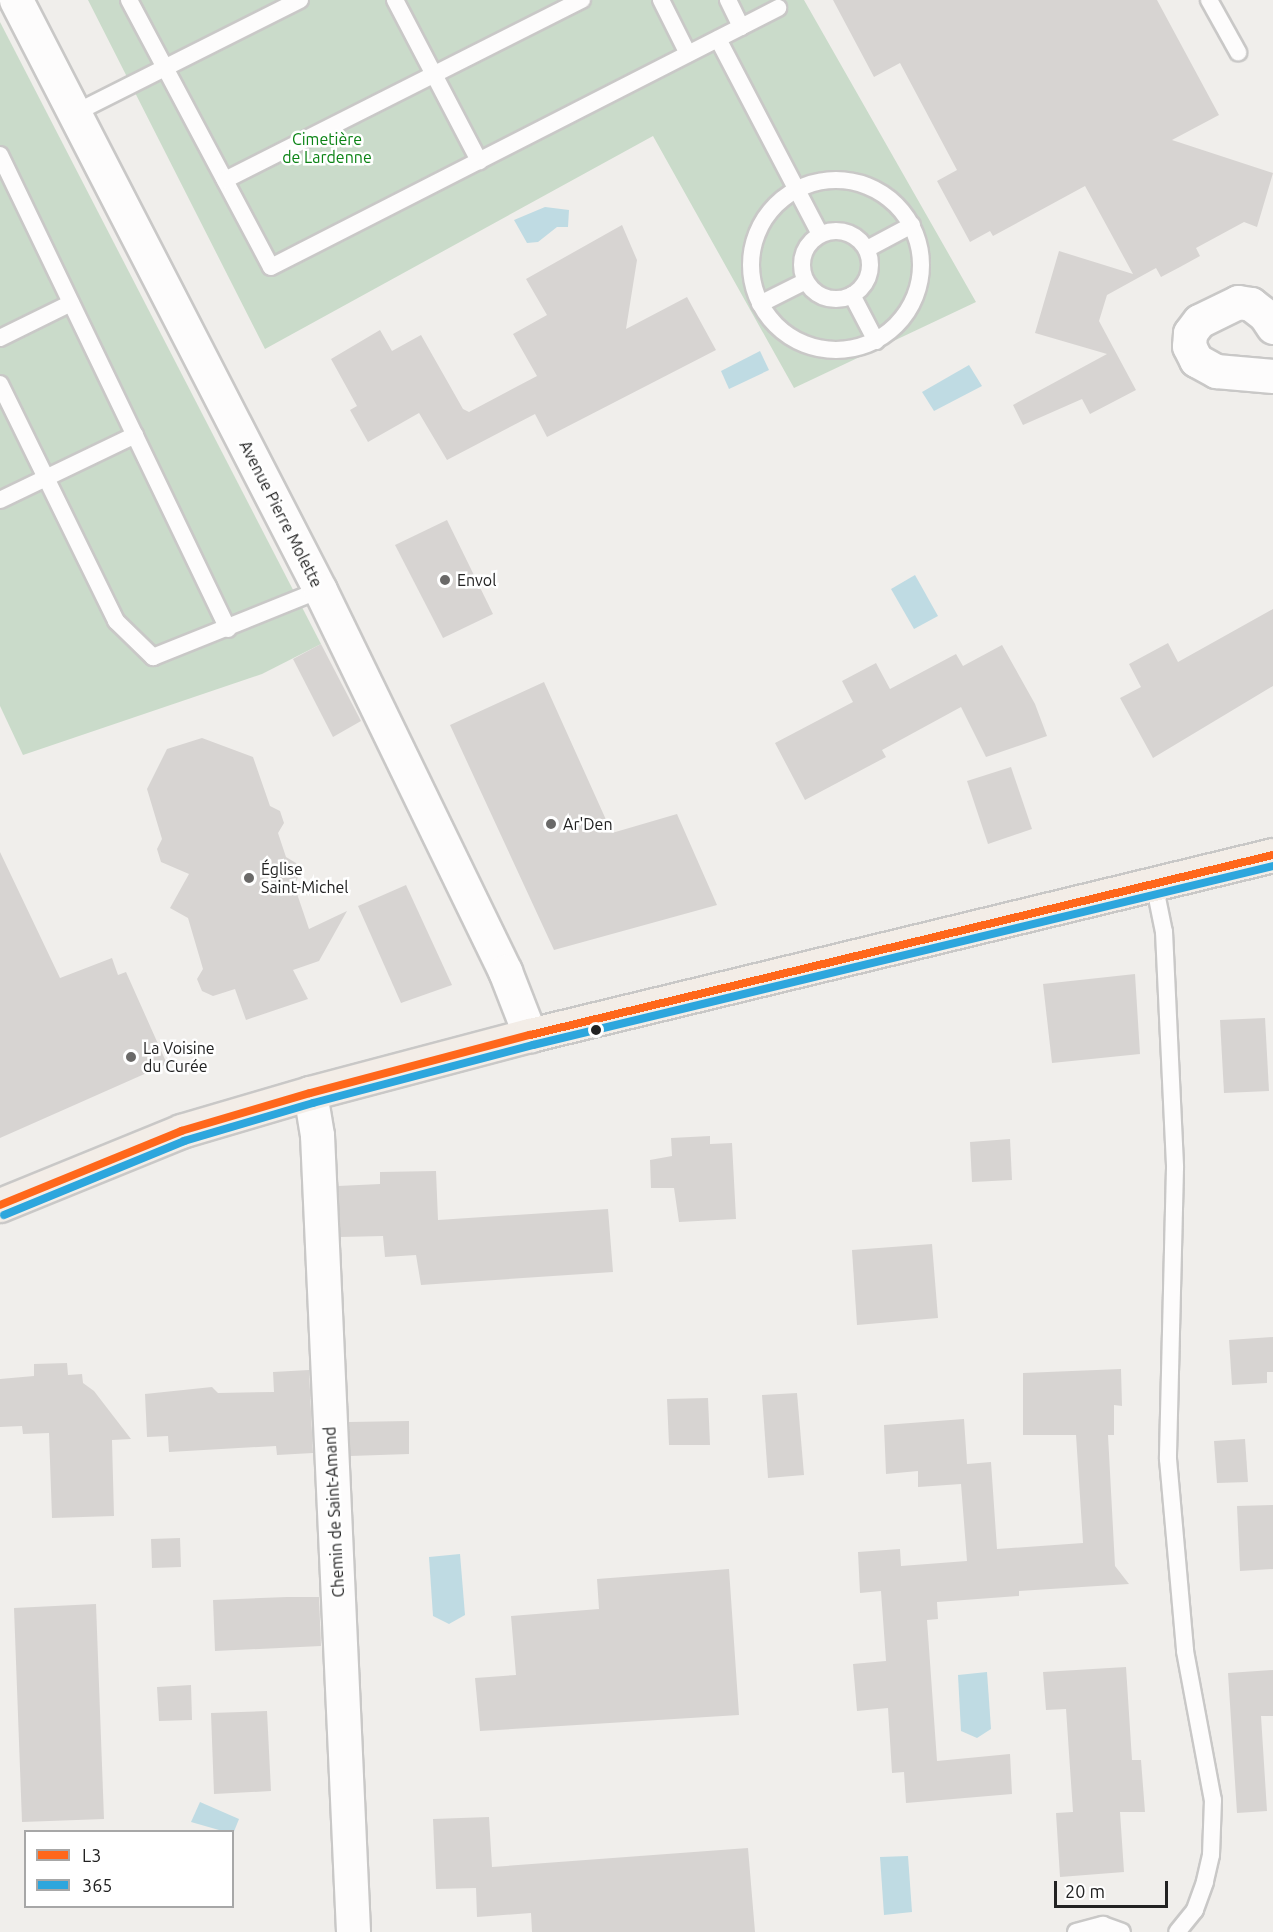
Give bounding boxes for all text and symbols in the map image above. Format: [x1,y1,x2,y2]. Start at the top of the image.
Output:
park label: Cimetière de Lardenne [282,129,372,167]
street label: Avenue Pierre Molette [236,437,326,591]
place label: Envol [457,570,496,590]
marker: Envol [438,573,452,587]
place label: Ar'Den [563,814,613,834]
marker: Ar'Den [544,817,558,831]
place label: Église Saint-Michel [261,859,349,897]
marker: Église Saint-Michel [242,871,256,885]
unlabelled marker [590,1024,602,1036]
place label: La Voisine du Curée [143,1038,215,1076]
marker: La Voisine du Curée [124,1050,138,1064]
street label: Chemin de Saint-Amand [320,1426,348,1598]
legend [24,1830,234,1908]
text: L3 [82,1845,101,1865]
scale bar [1057,1869,1171,1907]
text: 365 [82,1875,112,1895]
text: 20 m [1065,1881,1105,1901]

